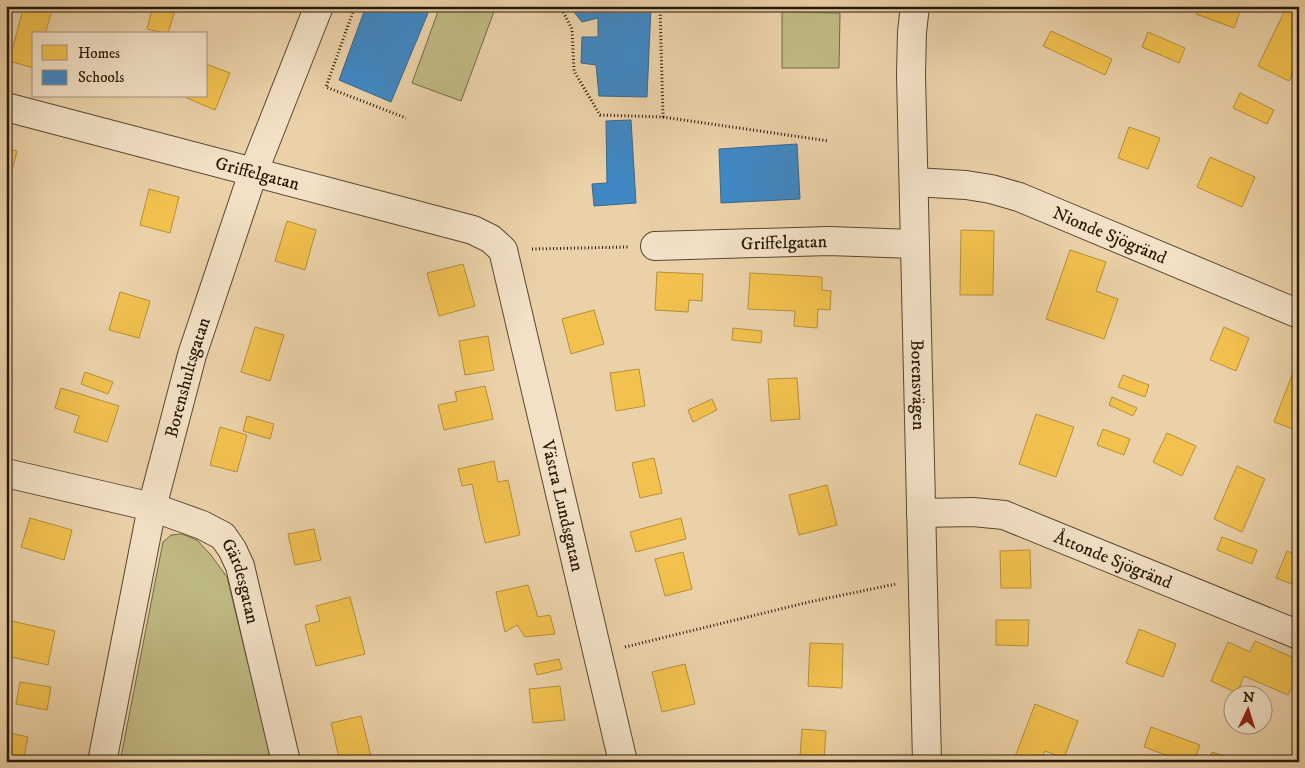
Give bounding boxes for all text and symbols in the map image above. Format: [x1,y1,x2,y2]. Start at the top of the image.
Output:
legend [32,32,208,98]
text: Homes [78,44,120,63]
text: Schools [78,68,124,87]
street label: Griffelgatan [213,153,302,196]
street label: Nionde Sjögränd [1049,202,1170,269]
street label: Griffelgatan [741,231,828,256]
street label: Borenshultsgatan [161,314,216,440]
street label: Borensvägen [905,339,929,431]
street label: Västra Lundsgatan [536,437,588,574]
street label: Åttonde Sjögränd [1051,526,1175,594]
street label: Gärdesgatan [216,534,263,627]
north arrow [1222,686,1272,736]
text: N [1242,689,1256,707]

